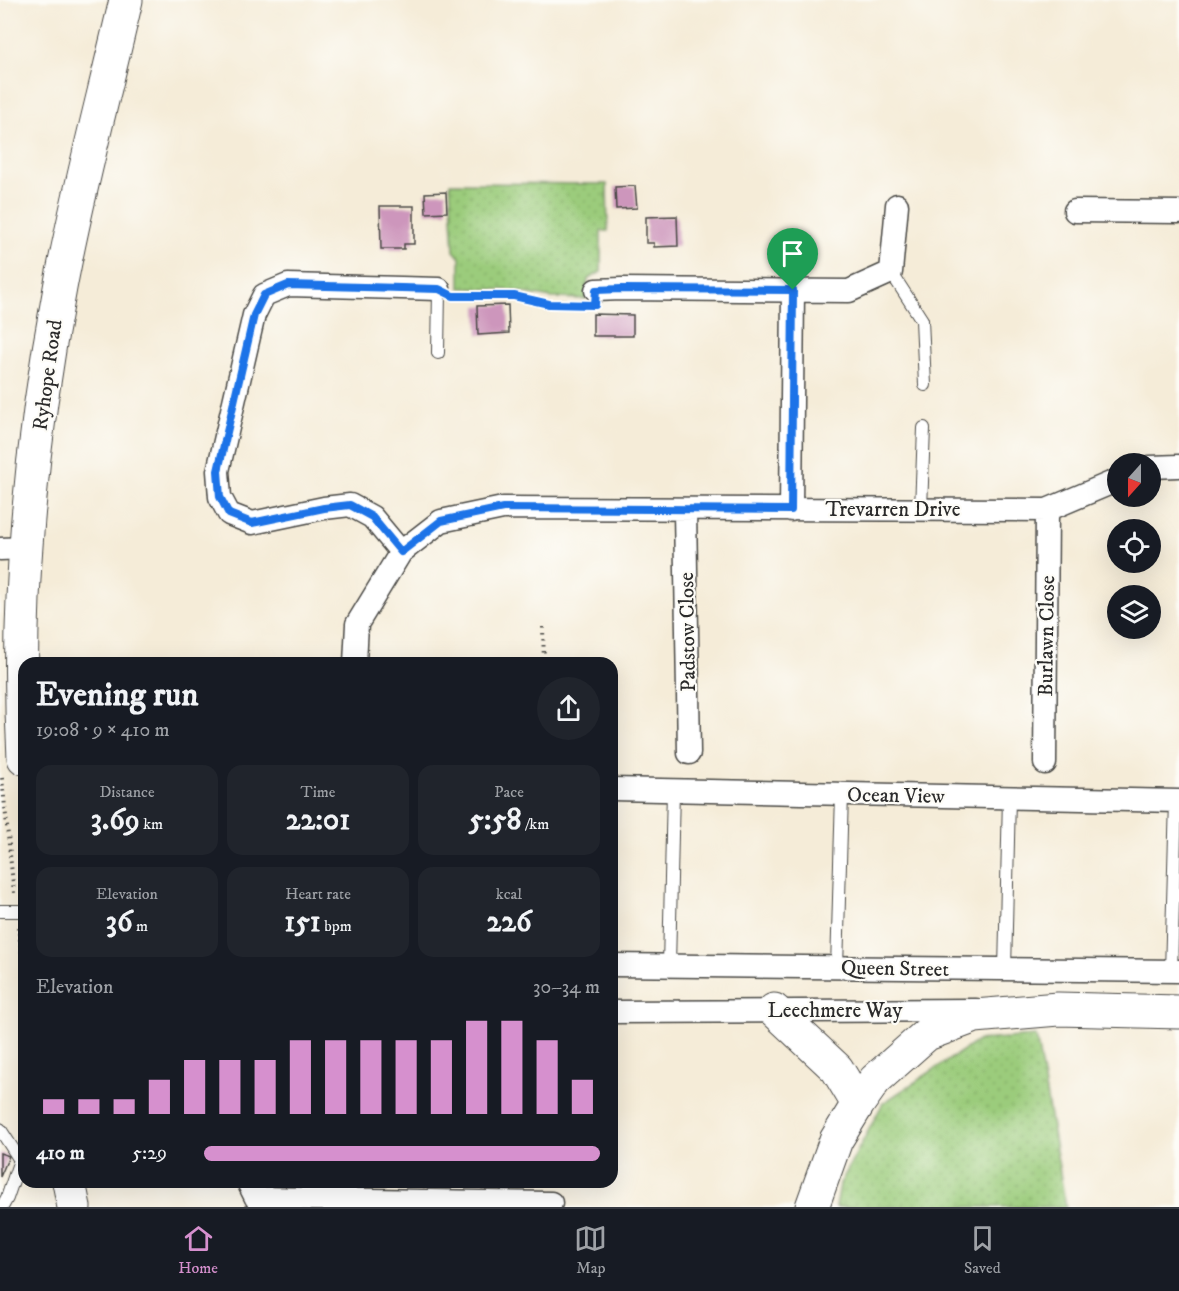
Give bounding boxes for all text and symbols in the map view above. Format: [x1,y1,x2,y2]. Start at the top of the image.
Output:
pin [767,228,818,290]
icon: arrive [776,237,809,270]
street label: Ryhope Road [27,317,69,432]
north arrow [1107,453,1161,507]
map controls [1107,453,1161,639]
street label: Trevarren Drive [826,497,961,523]
button: locate [1107,519,1161,573]
street label: Padstow Close [674,572,702,692]
street label: Burlawn Close [1033,575,1061,697]
button: layers [1107,585,1161,639]
text: Evening run [36,675,198,716]
button: share [537,677,600,740]
text: 19:08 · 9 × 410 m [36,718,170,743]
text: Distance [99,782,155,802]
text: Time [301,782,335,802]
text: Pace [494,782,524,802]
street label: Ocean View [847,782,946,810]
text: 3.69 [91,802,140,839]
text: 22:01 [286,802,350,839]
text: 5:58 [469,802,521,839]
text: km [140,814,163,834]
text: /km [521,814,549,834]
text: Elevation [96,884,158,904]
text: Heart rate [285,884,351,904]
text: kcal [496,884,522,904]
text: 36 [106,904,133,941]
text: 151 [284,904,321,941]
text: 226 [486,904,532,941]
text: m [133,916,148,936]
text: bpm [321,916,352,936]
street label: Queen Street [841,955,950,983]
text: Elevation [36,975,113,1000]
text: 30–34 m [533,975,600,1000]
street label: Leechmere Way [768,998,903,1024]
text: 410 m [36,1141,85,1166]
text: 5:29 [132,1141,167,1166]
tab: Home [178,1222,218,1278]
tab: Map [574,1222,607,1278]
tab: Saved [964,1222,1001,1278]

